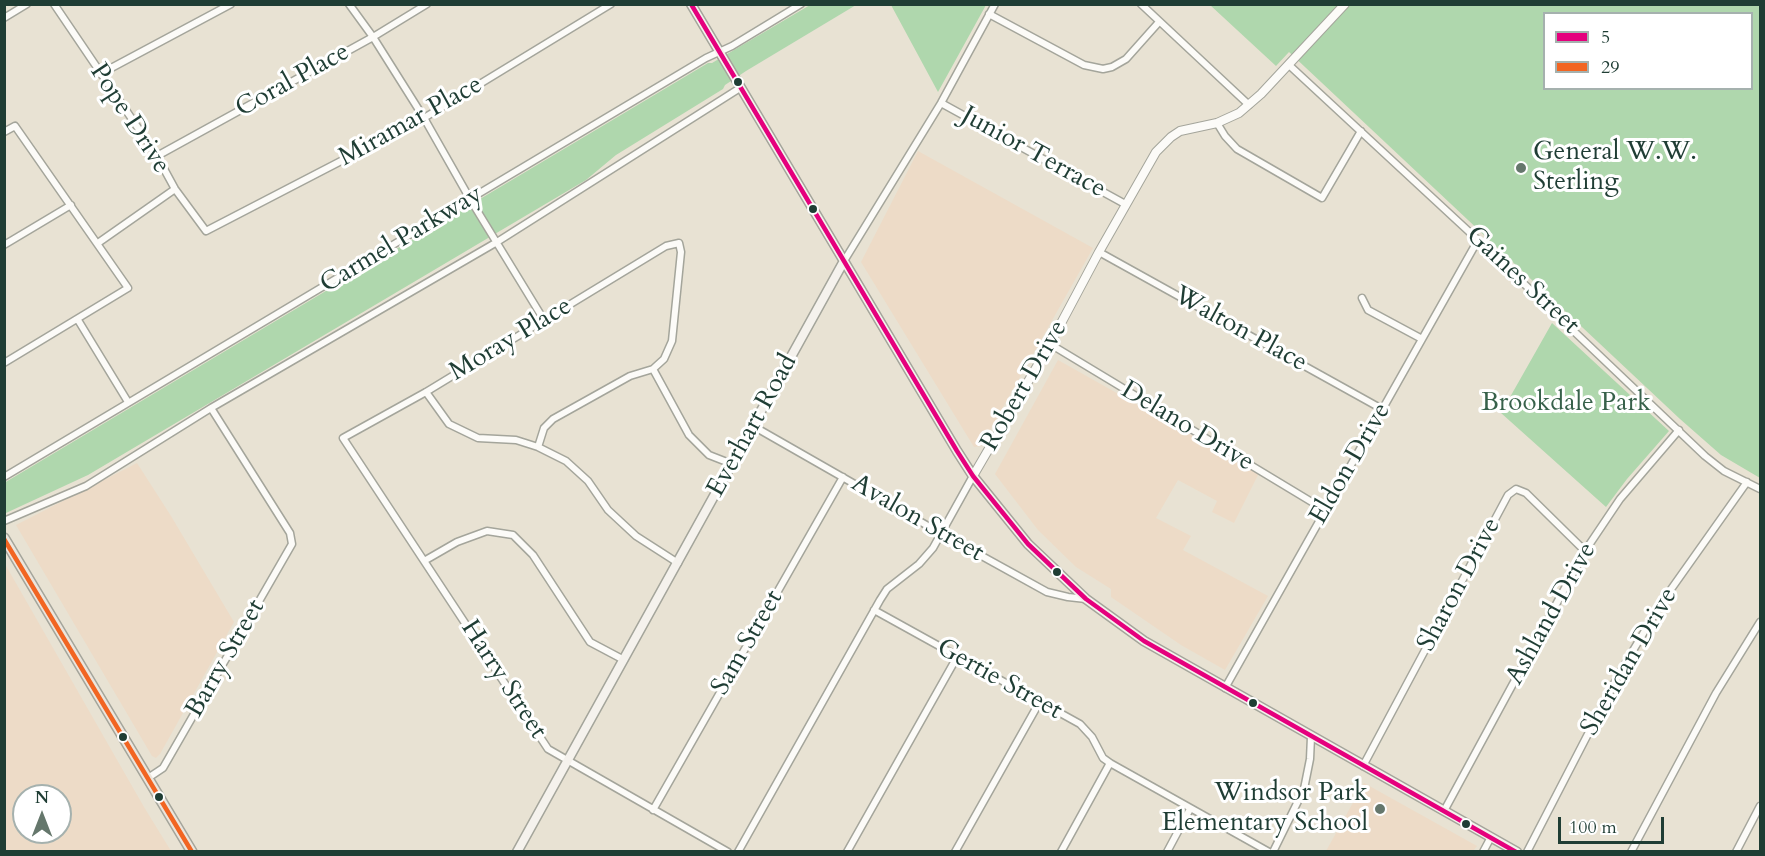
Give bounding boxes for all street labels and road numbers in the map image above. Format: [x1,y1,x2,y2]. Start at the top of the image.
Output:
street label: Coral Place [231,37,355,125]
street label: Pope Drive [82,58,176,180]
street label: Miramar Place [334,70,488,174]
street label: Junior Terrace [955,100,1111,206]
street label: Carmel Parkway [315,179,489,301]
street label: Gaines Street [1459,221,1585,341]
street label: Walton Place [1168,281,1312,379]
street label: Moray Place [444,291,578,389]
street label: Robert Drive [975,315,1075,457]
street label: Everhart Road [701,349,805,503]
street label: Delano Drive [1115,375,1259,479]
street label: Eldon Drive [1304,398,1398,530]
street label: Avalon Street [845,469,989,569]
street label: Sharon Drive [1412,513,1508,657]
street label: Ashland Drive [1500,537,1604,691]
street label: Sheridan Drive [1575,582,1685,742]
street label: Sam Street [706,585,790,701]
street label: Barry Street [180,594,272,724]
street label: Harry Street [453,615,553,745]
street label: Gertie Street [931,633,1067,727]

